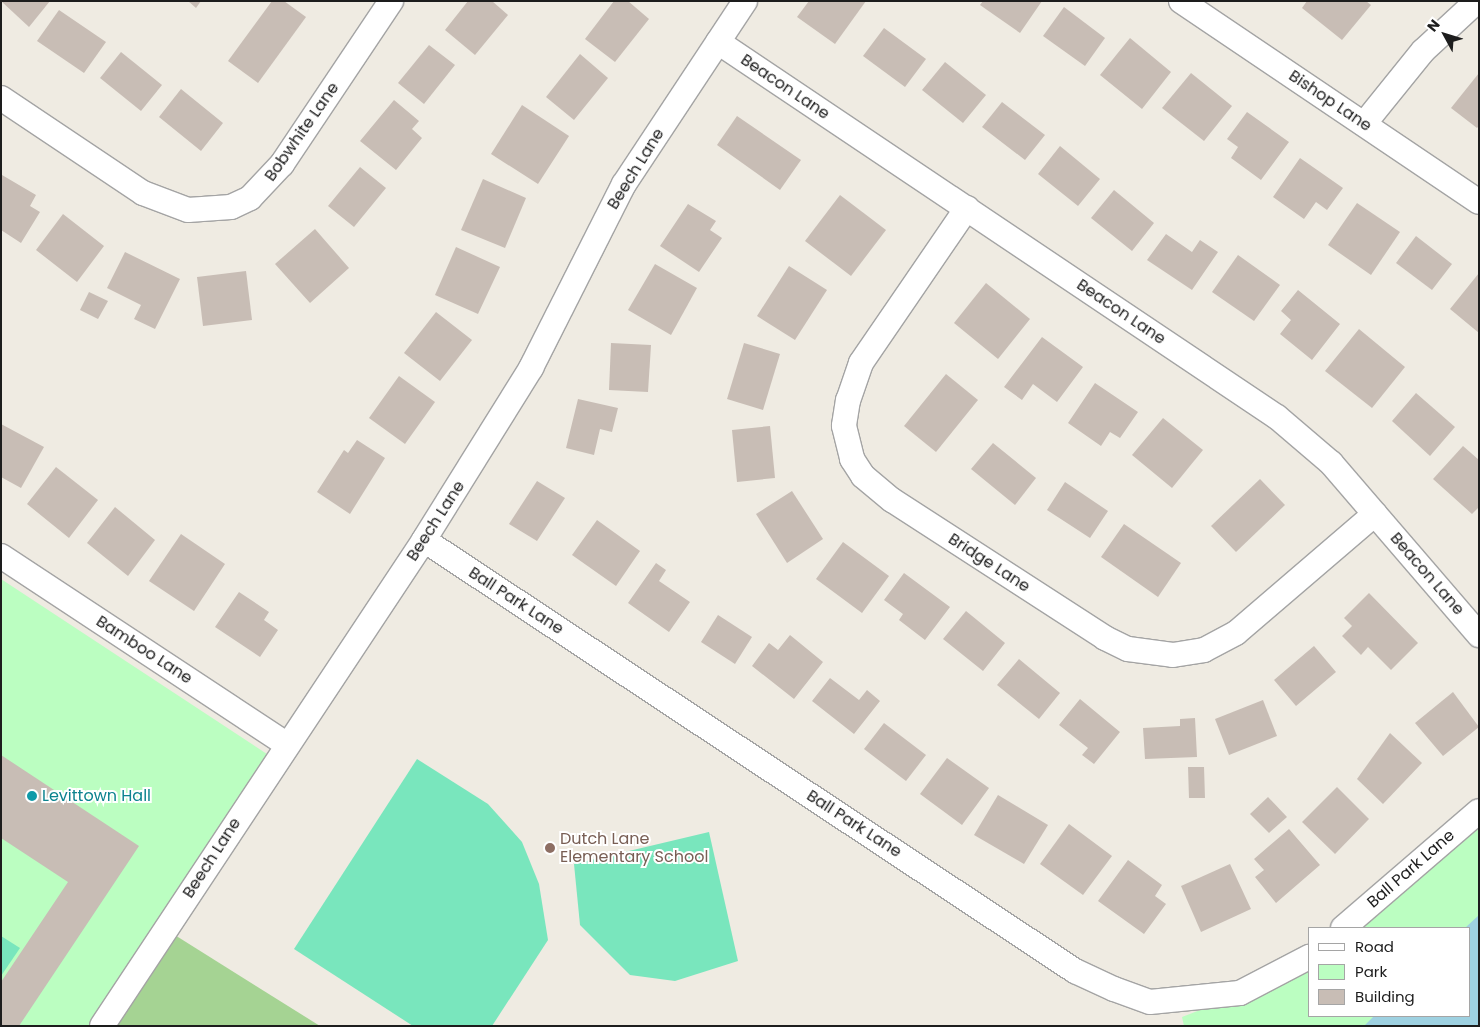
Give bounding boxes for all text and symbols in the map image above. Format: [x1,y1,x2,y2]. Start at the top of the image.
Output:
north arrow [1420,10,1470,60]
text: N [1422,15,1444,36]
street label: Beacon Lane [737,50,833,124]
street label: Bishop Lane [1285,66,1375,136]
street label: Bobwhite Lane [261,79,343,185]
street label: Beech Lane [604,125,668,213]
street label: Beacon Lane [1073,275,1169,349]
street label: Beech Lane [403,477,469,565]
street label: Beacon Lane [1386,529,1468,619]
street label: Bridge Lane [945,530,1033,596]
street label: Ball Park Lane [465,563,567,639]
street label: Bamboo Lane [92,612,196,688]
place label: Levittown Hall [42,786,151,806]
street label: Ball Park Lane [803,786,905,862]
marker: Levittown Hall [26,790,38,802]
street label: Beech Lane [179,814,245,902]
street label: Ball Park Lane [1363,826,1459,912]
place label: Dutch Lane Elementary School [560,829,708,867]
marker: Dutch Lane Elementary School [544,842,556,854]
legend [1308,927,1470,1017]
text: Road [1355,936,1394,957]
text: Park [1355,961,1387,982]
text: Building [1355,986,1415,1007]

